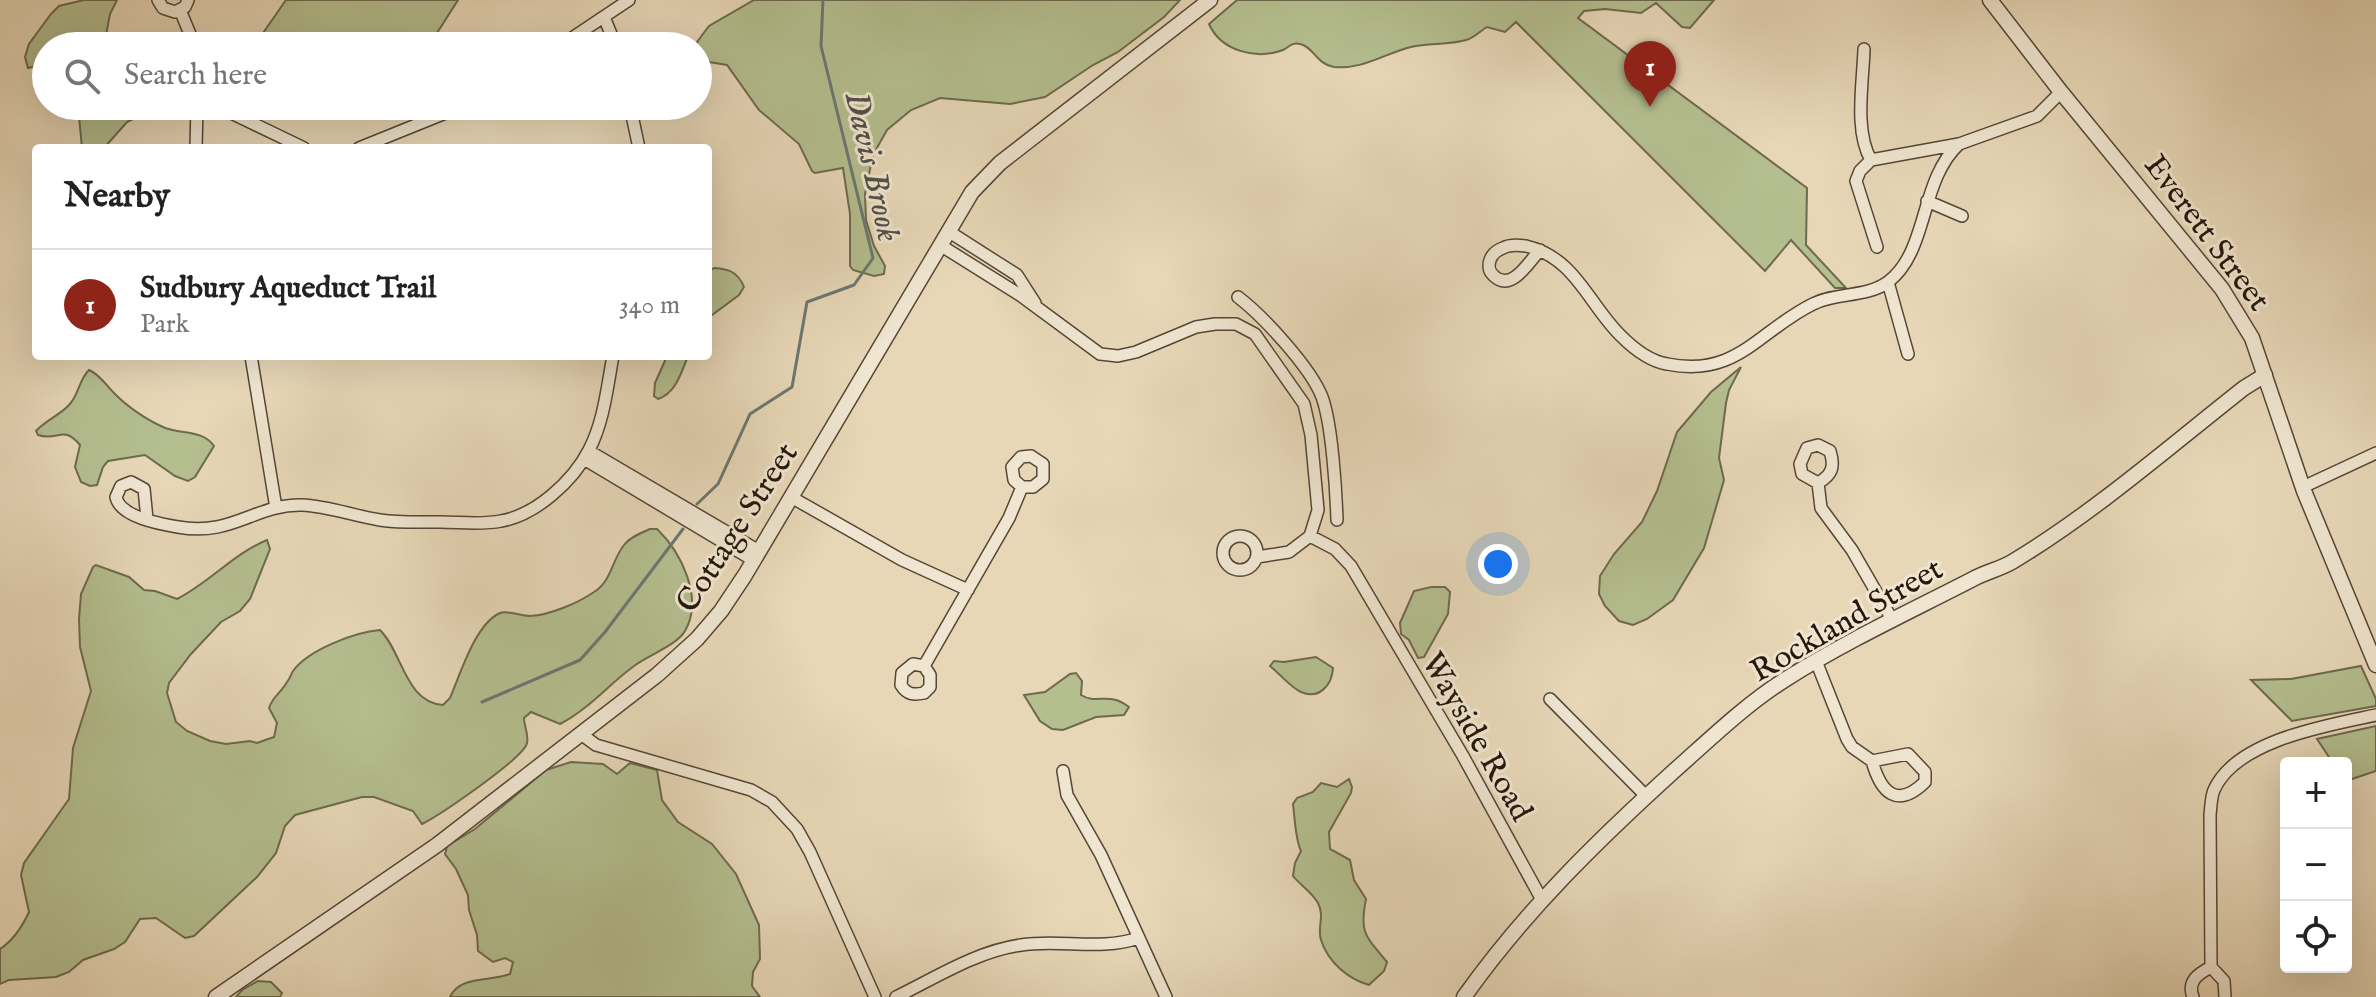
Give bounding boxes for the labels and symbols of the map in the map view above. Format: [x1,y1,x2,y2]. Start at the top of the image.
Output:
pin: 1 [1624,41,1676,107]
water label: Davis Brook [833,87,910,246]
street label: Everett Street [2134,147,2278,320]
street label: Cottage Street [668,436,808,621]
your location [1478,544,1518,584]
street label: Rockland Street [1744,550,1951,693]
street label: Wayside Road [1411,645,1541,830]

